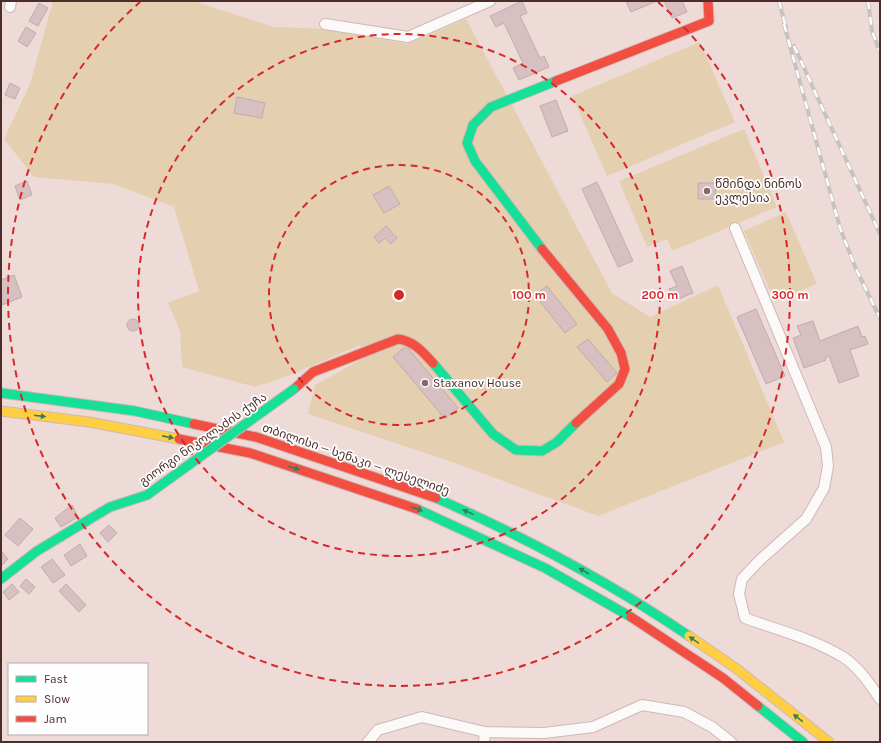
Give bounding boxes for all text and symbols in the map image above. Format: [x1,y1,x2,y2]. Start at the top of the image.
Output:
place label: წმინდა ნინოს ეკლესია [715,177,802,206]
marker: წმინდა ნინოს ეკლესია [702,186,712,196]
centre of rings [392,288,406,302]
text: 100 m [512,288,546,302]
text: 200 m [642,288,678,302]
text: 300 m [771,288,809,302]
place label: Staxanov House [433,376,521,390]
marker: Staxanov House [420,378,430,388]
street label: გიორგი ნიკოლაძის ქუჩა [137,390,270,489]
one-way arrow [34,412,46,419]
street label: თბილისი — სენაკი — ლესელიძე [260,420,451,499]
one-way arrow [162,434,174,440]
one-way arrow [288,465,300,471]
one-way arrow [412,506,424,512]
one-way arrow [463,509,474,515]
one-way arrow [578,568,590,575]
one-way arrow [689,636,700,644]
legend [8,663,148,735]
text: Fast [44,672,68,686]
text: Slow [44,692,70,706]
text: Jam [44,712,67,726]
one-way arrow [793,713,804,722]

